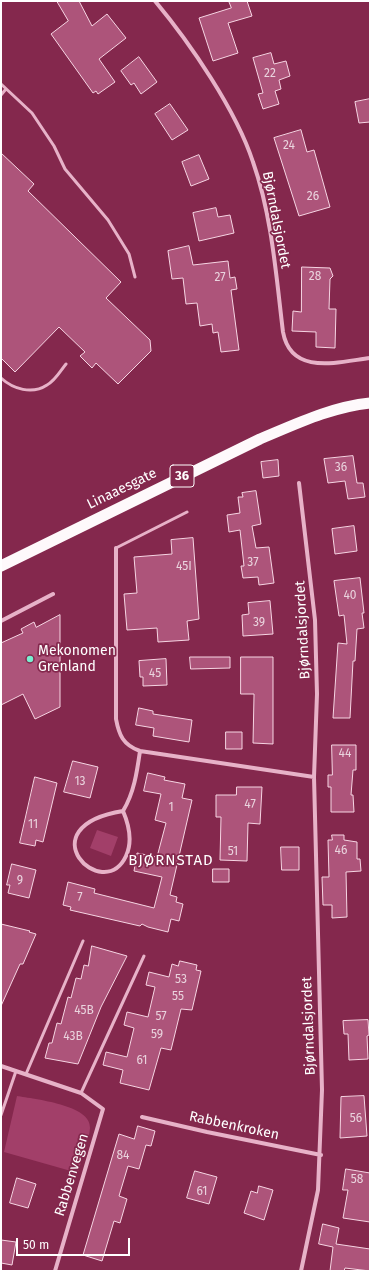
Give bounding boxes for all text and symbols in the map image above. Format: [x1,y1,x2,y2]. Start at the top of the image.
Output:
house number: 22 [264,67,276,81]
house number: 24 [283,139,295,153]
street label: Bjørndalsjordet [258,170,294,270]
house number: 26 [307,190,319,204]
house number: 28 [309,270,321,284]
house number: 27 [214,271,226,285]
house number: 36 [335,461,347,475]
street label: Linaaesgate [84,465,160,513]
road number: 36 [170,465,194,487]
house number: 37 [247,556,259,570]
house number: 45I [176,560,192,574]
street label: Bjørndalsjordet [292,580,314,680]
house number: 40 [343,589,357,603]
house number: 39 [253,616,265,630]
place label: Mekonomen Grenland [38,643,116,676]
marker: Mekonomen Grenland [25,654,35,664]
house number: 45 [149,667,161,681]
house number: 44 [339,747,351,761]
house number: 13 [74,775,86,789]
house number: 47 [244,798,256,812]
house number: 1 [168,801,174,815]
house number: 11 [28,818,38,832]
house number: 46 [335,844,347,858]
house number: 51 [228,845,238,859]
district label: BJØRNSTAD [128,852,214,870]
house number: 9 [17,874,23,888]
house number: 7 [77,891,83,905]
house number: 53 [175,973,187,987]
street label: Bjørndalsjordet [299,976,319,1076]
house number: 55 [172,990,184,1004]
house number: 45B [74,1004,94,1018]
house number: 57 [155,1010,167,1024]
house number: 59 [151,1028,163,1042]
house number: 43B [63,1030,83,1044]
house number: 61 [136,1054,148,1068]
street label: Rabbenkroken [187,1108,281,1144]
house number: 56 [350,1112,362,1126]
street label: Rabbenvegen [51,1132,93,1218]
house number: 84 [117,1149,129,1163]
house number: 58 [351,1173,363,1187]
house number: 61 [196,1185,208,1199]
scale bar [18,1230,132,1256]
text: 50 m [23,1238,49,1252]

